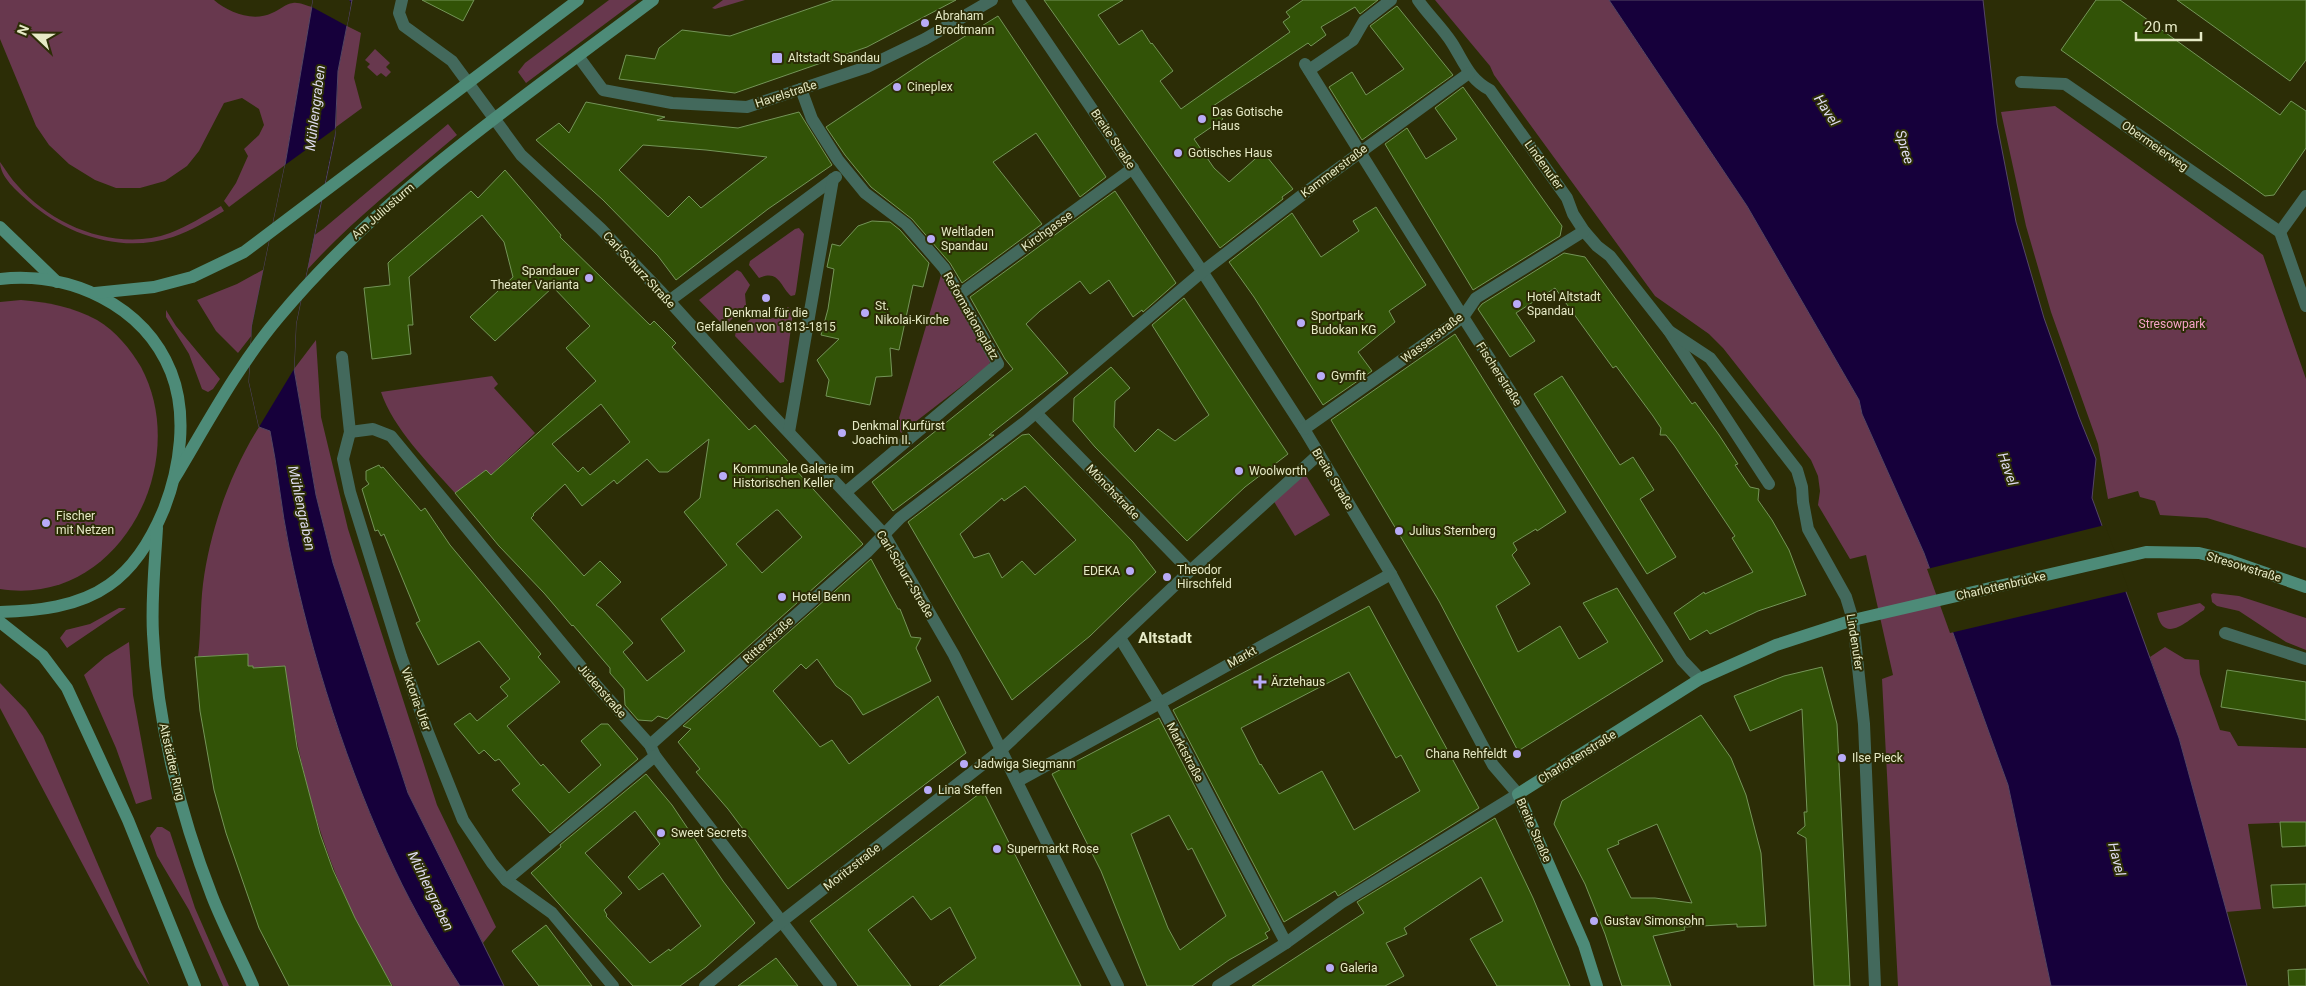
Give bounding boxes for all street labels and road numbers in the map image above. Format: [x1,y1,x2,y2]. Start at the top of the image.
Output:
street label: Havelstraße [753,77,819,111]
street label: Breite Straße [1088,107,1138,171]
street label: Obermeierweg [2119,118,2191,174]
street label: Lindenufer [1522,138,1566,192]
street label: Kammerstraße [1298,141,1370,201]
street label: Am Juliusturm [349,180,417,242]
street label: Kirchgasse [1019,208,1075,254]
street label: Carl-Schurz-Straße [600,229,678,311]
street label: Reformationsplatz [940,270,1002,362]
street label: Wasserstraße [1398,310,1466,366]
street label: Fischerstraße [1473,340,1525,408]
street label: Breite Straße [1309,446,1357,512]
street label: Mönchstraße [1083,462,1143,522]
street label: Carl-Schurz-Straße [873,528,937,620]
street label: Stresowstraße [2205,549,2283,585]
street label: Charlottenbrücke [1955,569,2047,603]
street label: Lindenufer [1844,613,1866,671]
street label: Ritterstraße [740,614,796,666]
street label: Markt [1225,643,1259,671]
street label: Jüdenstraße [575,661,629,721]
street label: Viktoria-Ufer [398,665,434,733]
street label: Marktstraße [1164,720,1206,784]
street label: Altstädter Ring [156,722,188,802]
street label: Charlottenstraße [1535,727,1619,787]
street label: Breite Straße [1514,796,1554,864]
street label: Moritzstraße [821,840,883,894]

